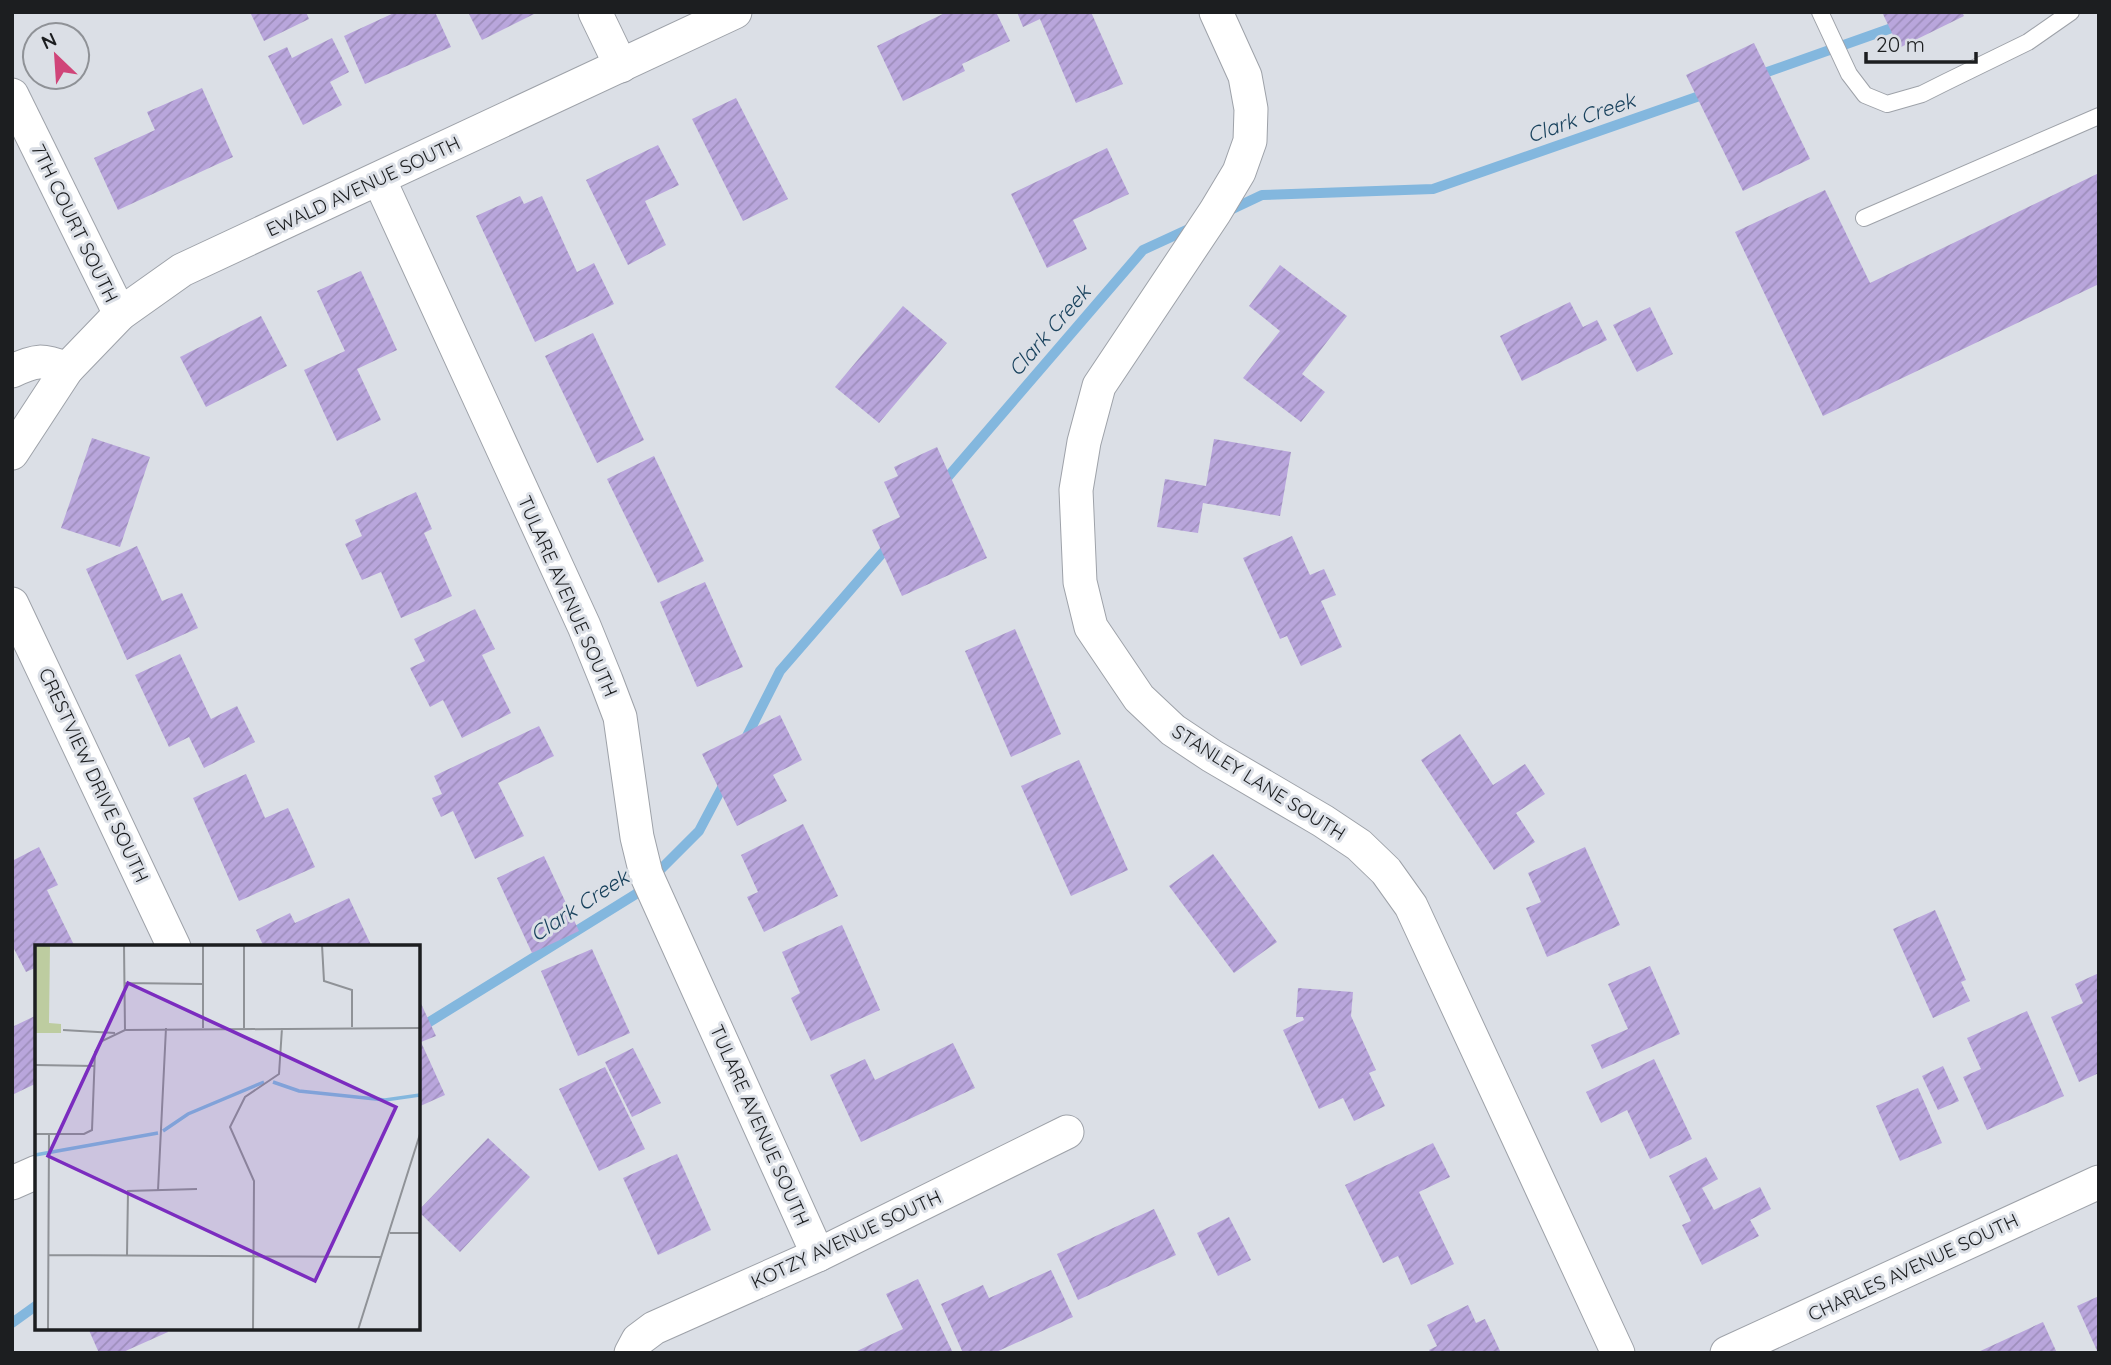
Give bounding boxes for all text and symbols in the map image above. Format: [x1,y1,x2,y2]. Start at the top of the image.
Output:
north arrow [21,21,91,91]
scale bar [1866,21,1976,65]
text: N [37,27,60,54]
text: 20 m [1876,31,1925,57]
water label: Clark Creek [1524,86,1640,148]
street label: EWALD AVENUE SOUTH [262,130,464,242]
street label: 7TH COURT SOUTH [26,140,124,306]
water label: Clark Creek [1002,278,1097,381]
street label: TULARE AVENUE SOUTH [513,492,623,700]
street label: CRESTVIEW DRIVE SOUTH [34,664,154,886]
street label: STANLEY LANE SOUTH [1168,719,1350,845]
water label: Clark Creek [525,862,635,947]
inset map [35,945,420,1330]
street label: TULARE AVENUE SOUTH [705,1021,815,1229]
street label: KOTZY AVENUE SOUTH [747,1184,945,1294]
street label: CHARLES AVENUE SOUTH [1804,1208,2022,1326]

